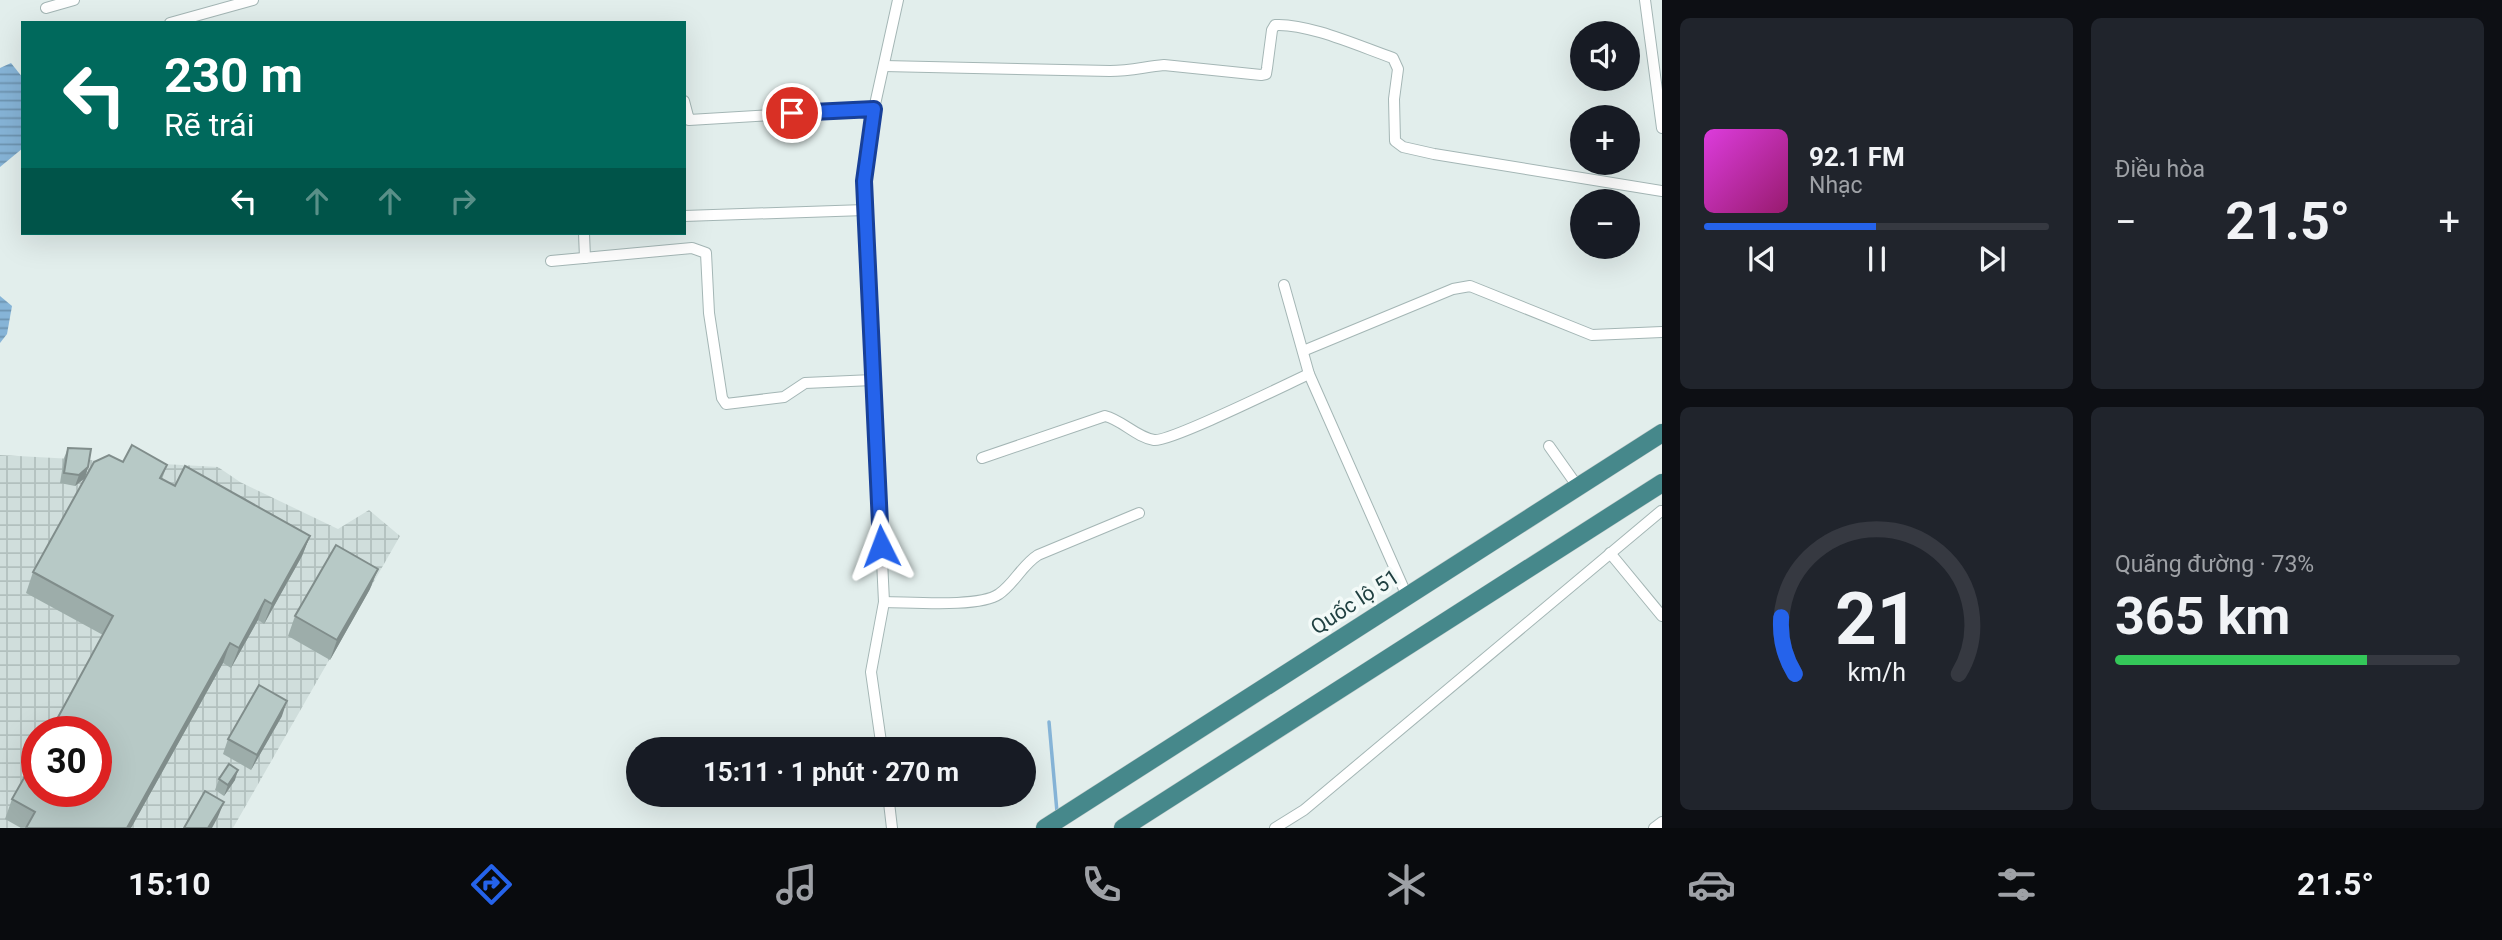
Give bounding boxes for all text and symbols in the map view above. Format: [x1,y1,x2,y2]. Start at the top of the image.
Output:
map controls [1570,21,1640,259]
button: sound [1570,21,1640,91]
text: 230 m [164,47,303,104]
icon: left [49,49,140,140]
pin [762,83,822,143]
icon: arrive [773,94,811,132]
button: + [1570,105,1640,175]
text: Rẽ trái [164,106,255,144]
text: 92.1 FM [1809,142,1905,172]
text: Điều hòa [2115,156,2205,183]
text: Nhạc [1809,172,1863,199]
icon: left [225,182,263,220]
icon: ahead [298,182,336,220]
icon: ahead [371,182,409,220]
icon: right [444,182,482,220]
button: − [1570,189,1640,259]
text: 21.5° [2225,191,2350,252]
text: − [2115,200,2137,244]
text: + [2438,200,2460,244]
icon: previous [1743,240,1781,278]
icon: pause [1858,240,1896,278]
icon: next [1973,240,2011,278]
position arrow [844,509,918,583]
text: Quãng đường · 73% [2115,551,2314,578]
street label: Quốc lộ 51 [1306,565,1404,639]
text: 21 [1835,577,1918,663]
text: 365 km [2115,586,2290,647]
text: km/h [1847,658,1906,687]
speed limit sign: 30 [21,716,112,807]
text: 15:11 · 1 phút · 270 m [703,757,959,787]
icon: directions [467,860,516,909]
icon: music [772,860,821,909]
icon: phone [1077,860,1126,909]
icon: climate [1382,860,1431,909]
icon: car [1687,860,1736,909]
icon: filters [1992,860,2041,909]
text: 15:10 [128,865,210,903]
text: 21.5° [2297,865,2374,903]

